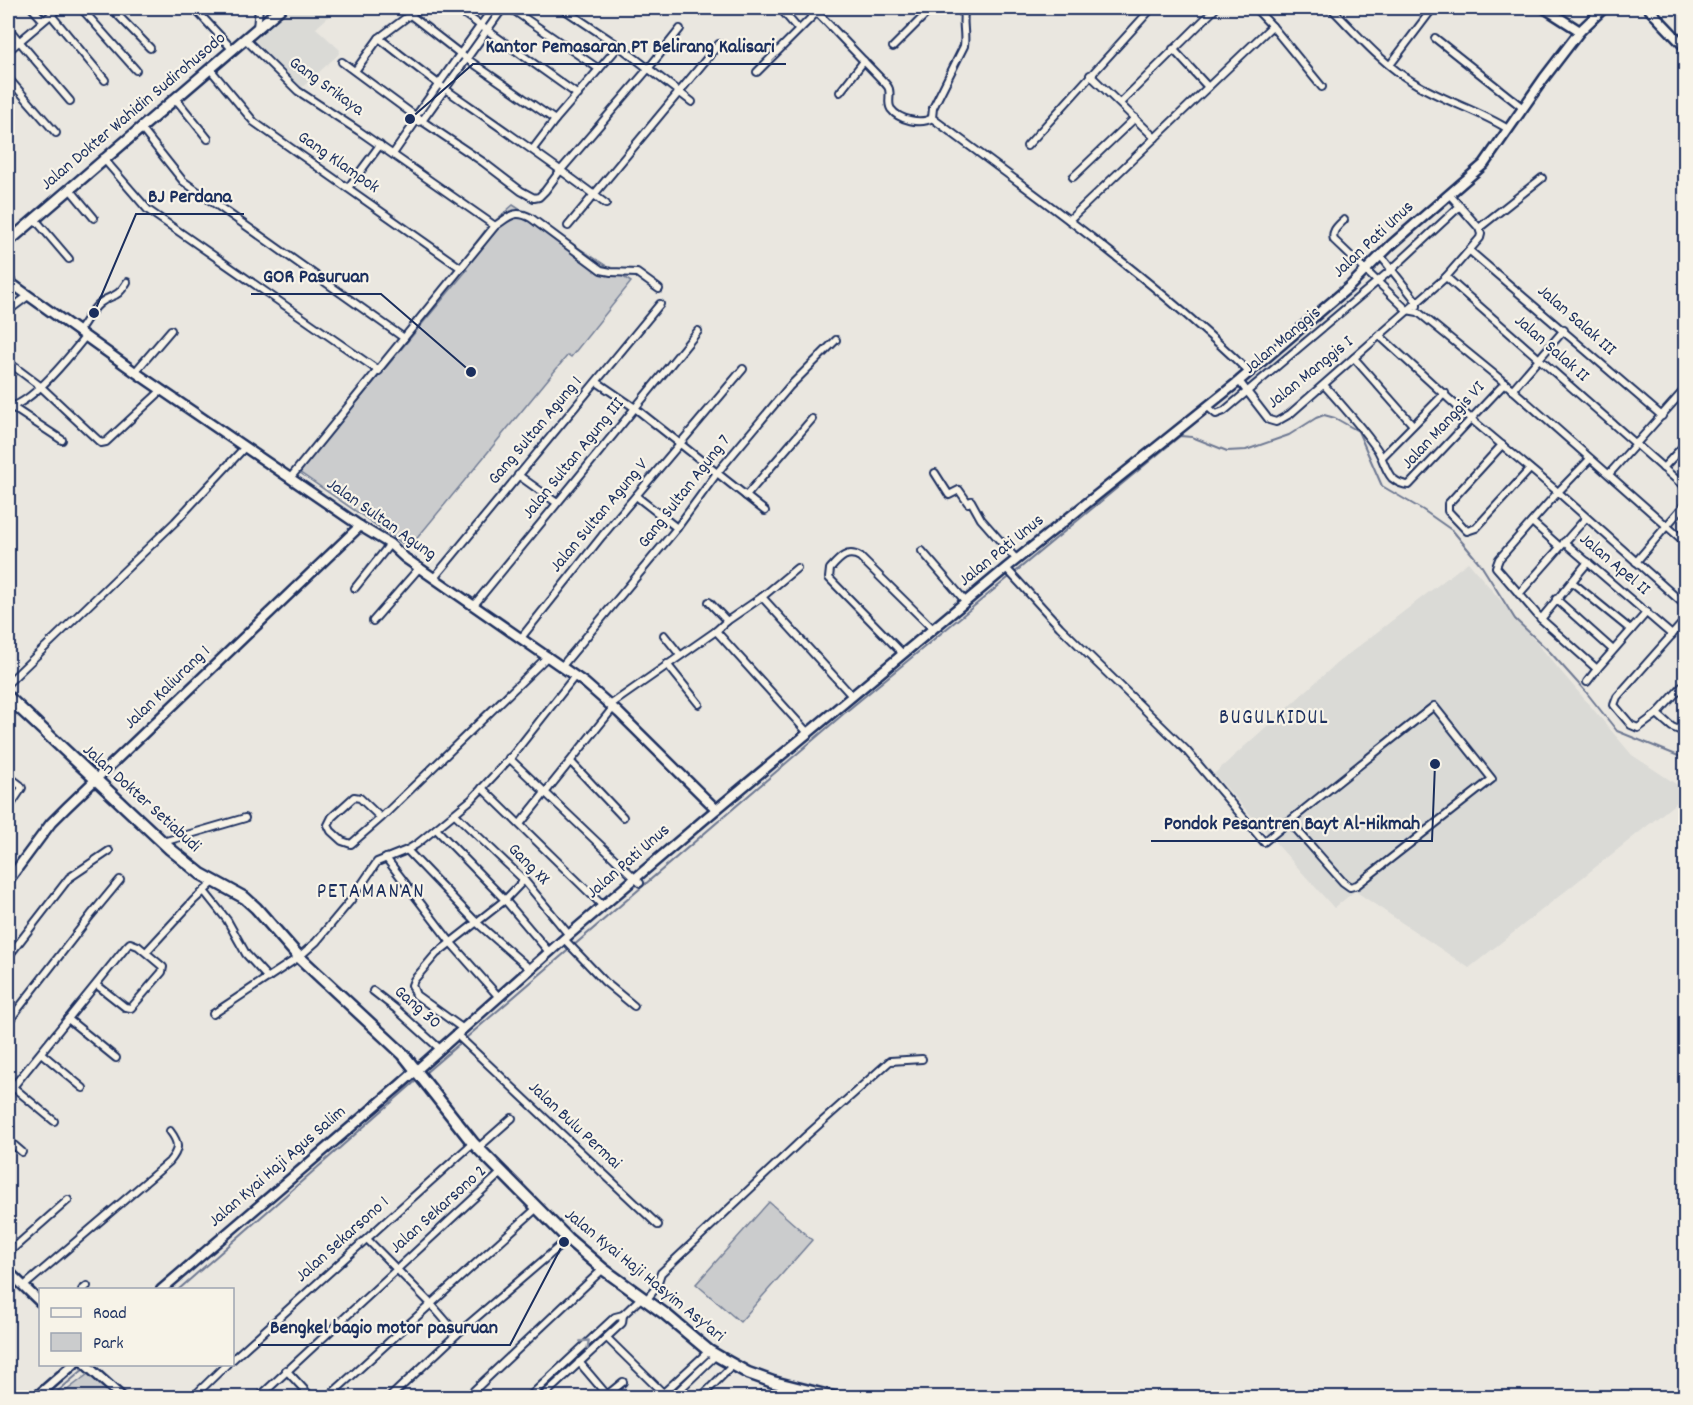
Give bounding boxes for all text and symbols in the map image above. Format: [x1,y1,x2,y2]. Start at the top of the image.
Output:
callout: Kantor Pemasaran PT Belirang Kalisari [473,26,786,64]
street label: Jalan Dokter Wahidin Sudirohusodo [36,27,232,197]
text: Kantor Pemasaran PT Belirang Kalisari [485,34,775,62]
street label: Gang Srikaya [283,51,369,123]
street label: Gang Klampok [292,126,384,200]
callout: BJ Perdana [136,176,244,214]
text: BJ Perdana [148,184,233,212]
street label: Jalan Pati Unus [1328,196,1420,284]
callout: GOR Pasuruan [251,256,381,294]
text: GOR Pasuruan [263,264,369,292]
street label: Jalan Salak III [1532,281,1620,361]
street label: Jalan Manggis [1239,301,1327,381]
street label: Jalan Salak II [1509,311,1593,387]
street label: Jalan Manggis I [1263,330,1360,415]
street label: Gang Sultan Agung 1 [483,371,589,491]
street label: Jalan Manggis VI [1397,376,1492,476]
street label: Jalan Sultan Agung III [517,392,631,525]
street label: Gang Sultan Agung 7 [633,430,737,554]
street label: Jalan Sultan Agung V [545,453,655,578]
street label: Jalan Sultan Agung [321,473,441,567]
street label: Jalan Pati Unus [954,509,1050,593]
street label: Jalan Apel II [1573,528,1655,602]
street label: Jalan Kaliurang 1 [119,640,217,736]
district label: BUGULKIDUL [1219,704,1329,734]
street label: Jalan Dokter Setiabudi [76,739,206,859]
callout: Pondok Pesantren Bayt Al-Hikmah [1151,803,1432,841]
text: Pondok Pesantren Bayt Al-Hikmah [1164,811,1420,839]
street label: Jalan Pati Unus [582,819,676,905]
street label: Gang XX [501,838,555,892]
district label: PETAMANAN [317,878,425,908]
street label: Gang 30 [388,980,446,1036]
street label: Jalan Bulu Permai [522,1076,626,1176]
street label: Jalan Kyai Haji Agus Salim [204,1100,352,1234]
street label: Jalan Sekarsono 2 [385,1160,493,1260]
street label: Jalan Sekarsono 1 [291,1191,395,1289]
street label: Jalan Kyai Haji Hasyim Asy'ari [558,1203,730,1349]
legend [39,1288,234,1366]
text: Road [93,1302,127,1327]
callout: Bengkel bagio motor pasuruan [258,1307,510,1345]
text: Bengkel bagio motor pasuruan [270,1315,498,1343]
text: Park [93,1332,124,1357]
one-way arrow [580,1339,590,1350]

